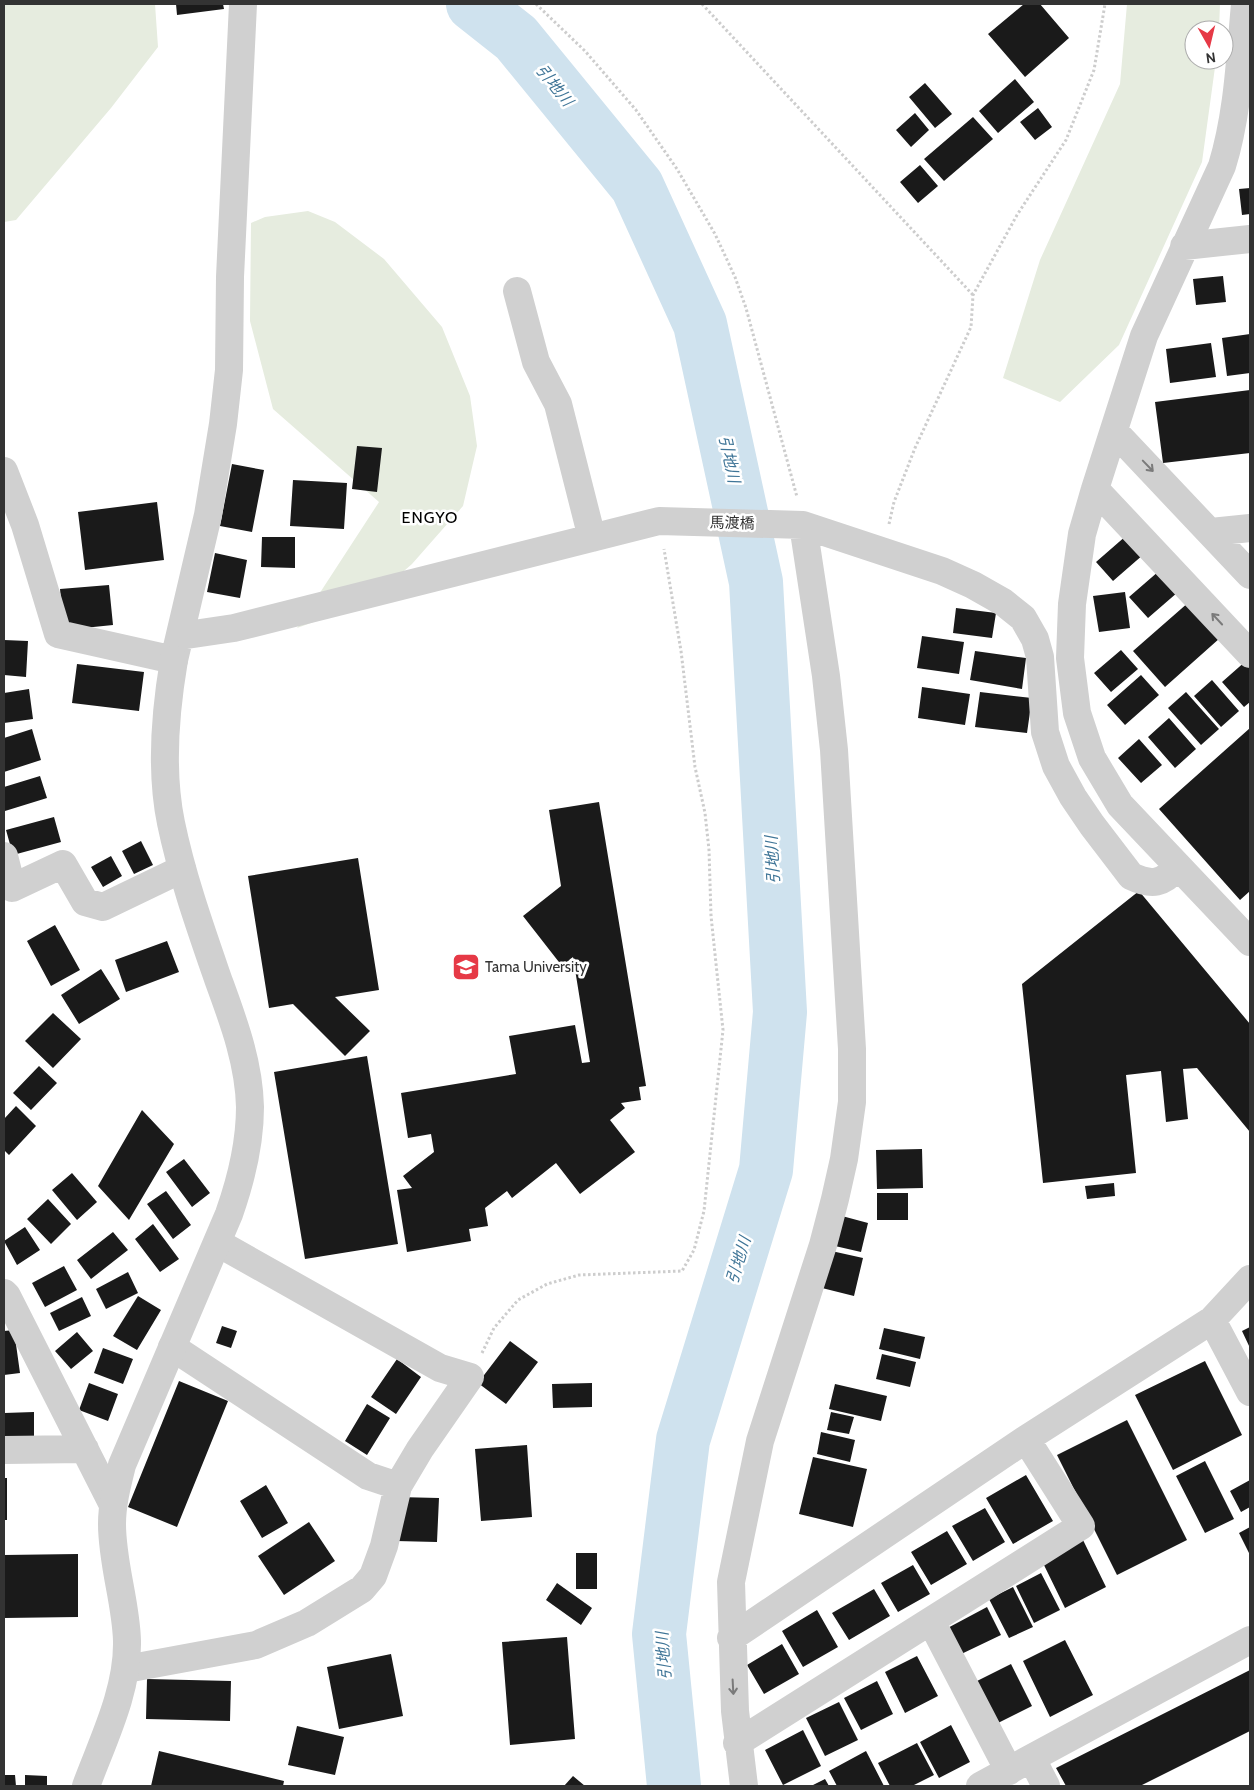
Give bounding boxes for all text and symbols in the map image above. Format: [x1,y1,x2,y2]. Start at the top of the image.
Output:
north arrow [1184,20,1234,70]
text: N [1205,48,1217,67]
water label: 引地川 [532,61,578,111]
water label: 引地川 [715,434,744,487]
one-way arrow [1142,460,1154,472]
district label: ENGYO [402,508,458,527]
street label: 馬渡橋 [709,514,755,532]
one-way arrow [1211,612,1223,625]
water label: 引地川 [762,834,783,884]
school or university icon: Tama University [451,952,481,982]
place label: Tama University [485,958,587,976]
water label: 引地川 [722,1233,755,1286]
water label: 引地川 [652,1629,675,1681]
one-way arrow [729,1678,738,1694]

